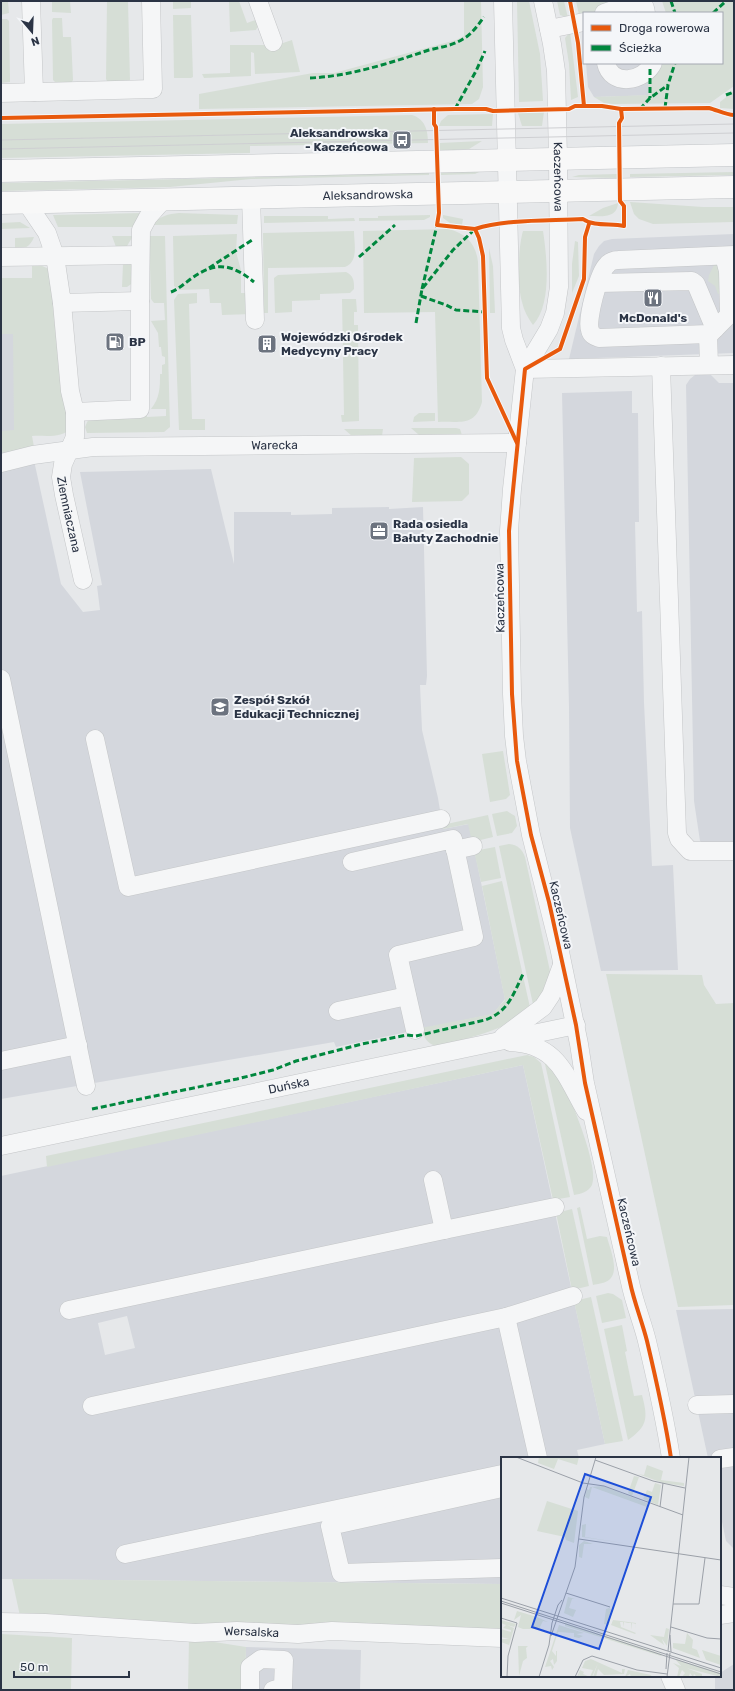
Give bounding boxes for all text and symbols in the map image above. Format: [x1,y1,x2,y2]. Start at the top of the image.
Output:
north arrow [12,12,52,52]
legend [583,12,723,64]
text: Droga rowerowa [619,21,710,35]
text: N [29,34,41,48]
text: Ścieżka [619,41,662,55]
place label: Aleksandrowska - Kaczeńcowa [290,126,388,154]
bus stop icon: Aleksandrowska - Kaczeńcowa [391,129,413,151]
street label: Kaczeńcowa [551,142,565,212]
street label: Aleksandrowska [323,187,413,203]
restaurant icon: McDonald's [642,287,664,309]
place label: McDonald's [619,311,687,325]
place label: Wojewódzki Ośrodek Medycyny Pracy [281,330,403,358]
fuel station icon: BP [104,331,126,353]
building icon: Wojewódzki Ośrodek Medycyny Pracy [256,333,278,355]
place label: BP [129,335,146,349]
street label: Warecka [251,438,298,453]
street label: Ziemniaczana [54,475,84,554]
place label: Rada osiedla Bałuty Zachodnie [393,517,498,545]
office icon: Rada osiedla Bałuty Zachodnie [368,520,390,542]
street label: Kaczeńcowa [492,563,508,633]
place label: Zespół Szkół Edukacji Technicznej [234,693,359,721]
school or university icon: Zespół Szkół Edukacji Technicznej [209,696,231,718]
street label: Kaczeńcowa [546,879,576,951]
street label: Duńska [267,1074,311,1097]
street label: Kaczeńcowa [614,1196,644,1268]
inset map [501,1457,721,1677]
street label: Wersalska [224,1624,279,1640]
scale bar [14,1653,129,1679]
text: 50 m [20,1660,48,1674]

